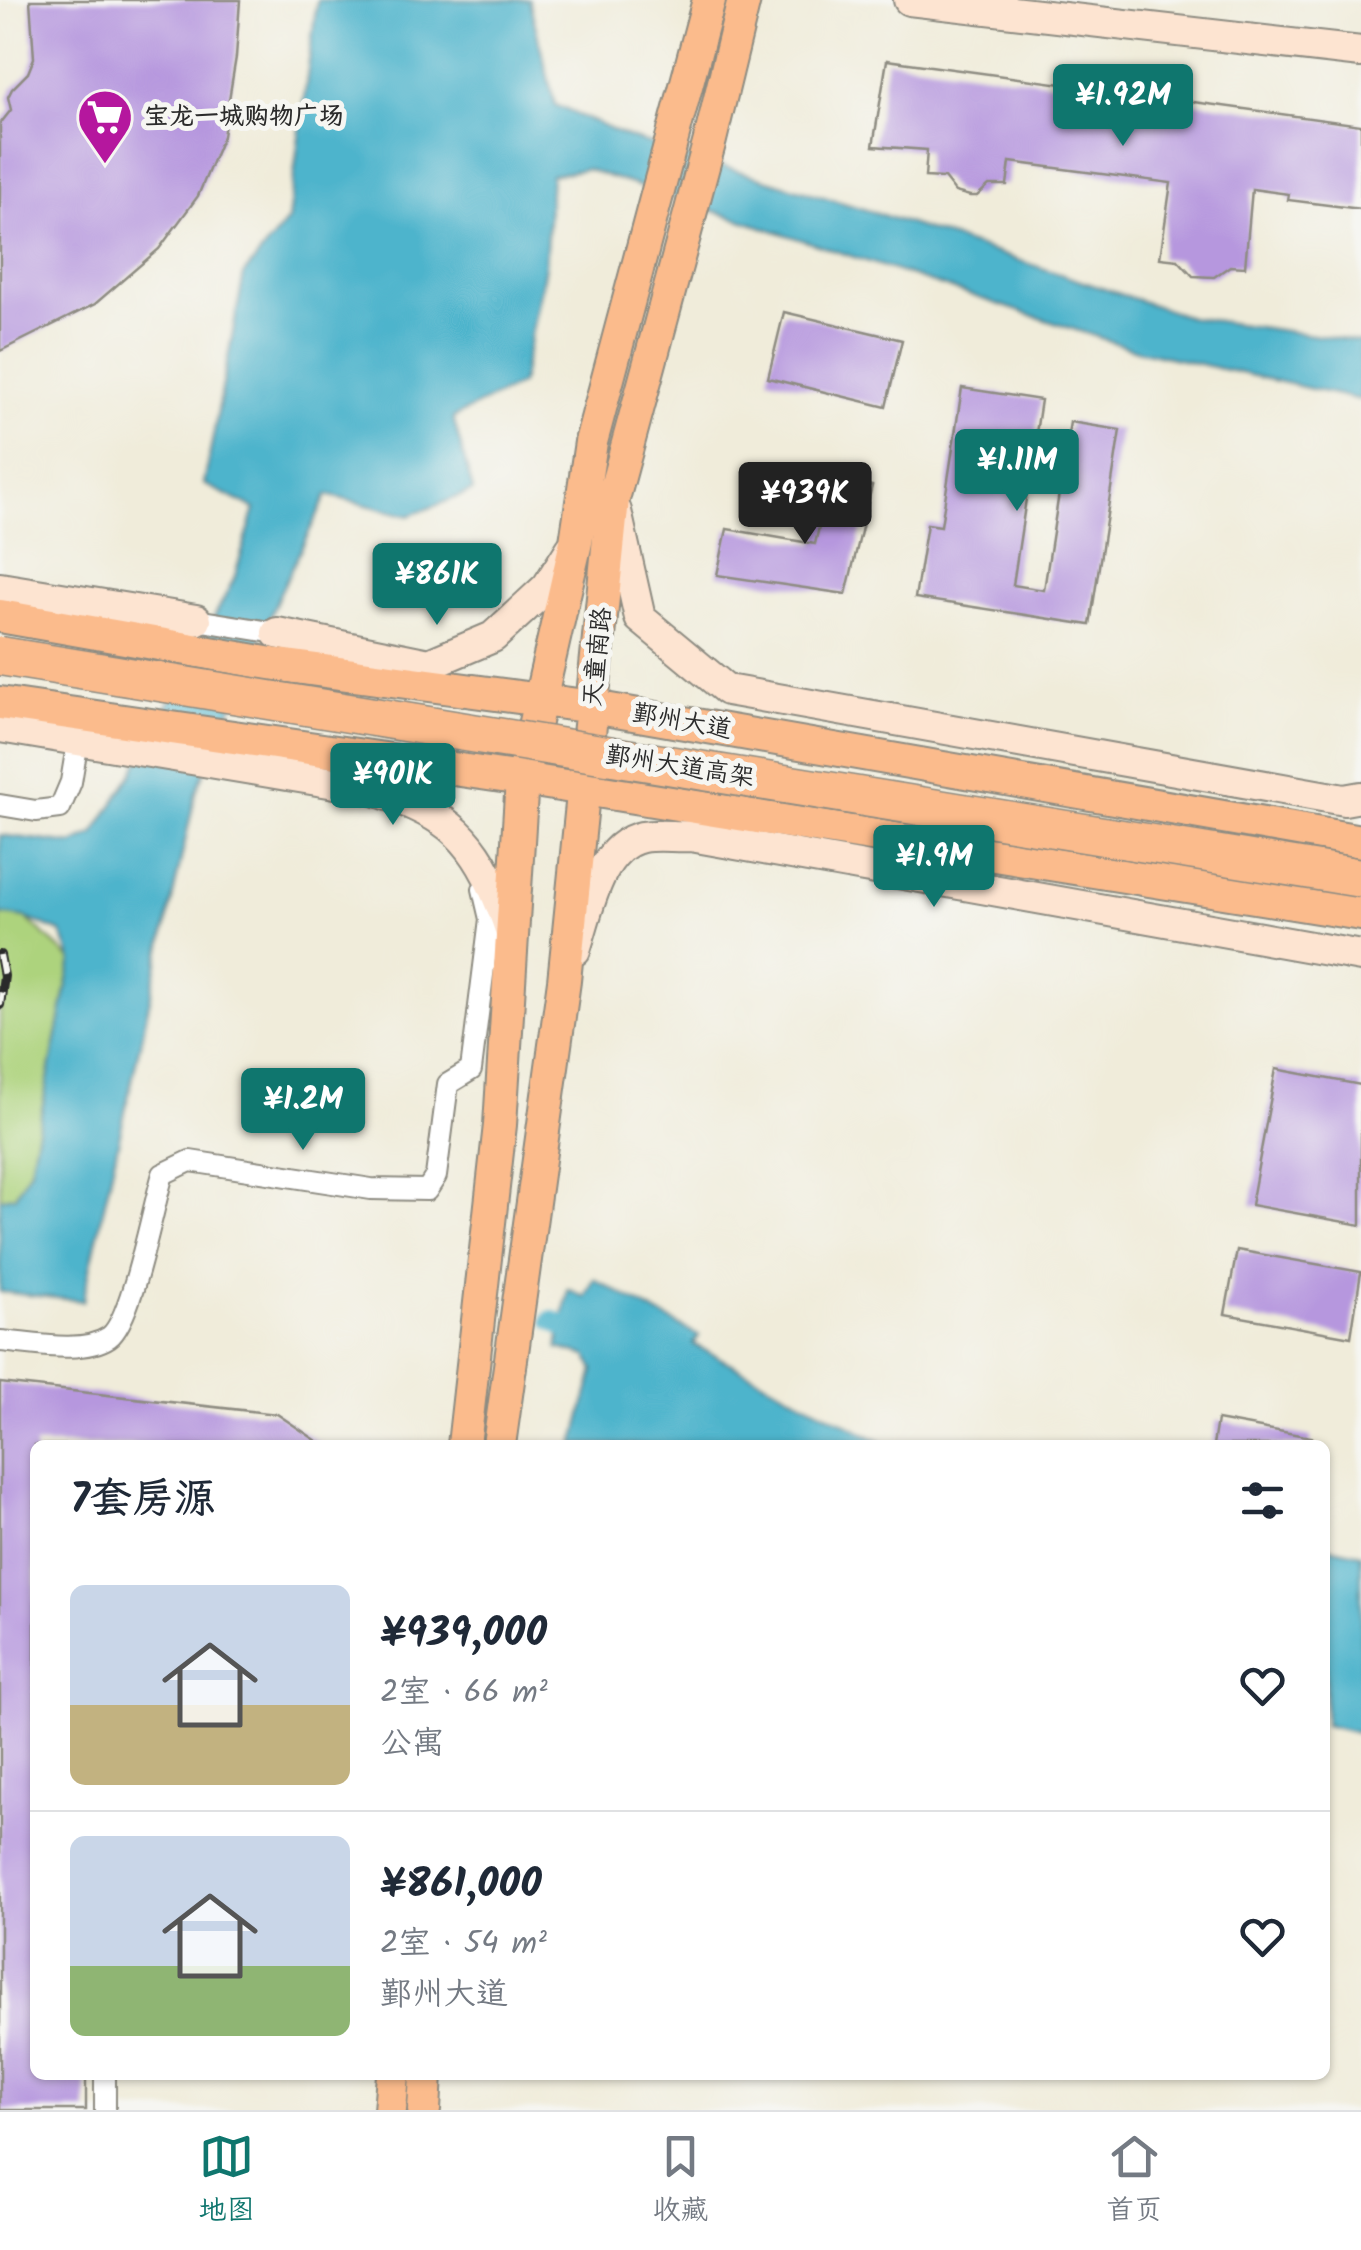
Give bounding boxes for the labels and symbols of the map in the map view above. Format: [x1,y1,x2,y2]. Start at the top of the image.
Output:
pin: ¥1.92M [1042,64,1204,149]
supermarket icon: 宝龙一城购物广场 [75,87,135,166]
place label: 宝龙一城购物广场 [144,97,344,137]
pin: ¥1.11M [936,429,1098,514]
pin: ¥939K [735,462,875,547]
pin: ¥861K [367,543,507,628]
street label: 天童南路 [573,605,623,709]
street label: 鄞州大道 [629,694,735,750]
street label: 鄞州大道高架 [603,736,757,798]
pin: ¥901K [323,743,463,828]
pin: ¥1.9M [864,825,1004,910]
pin: ¥1.2M [233,1068,373,1153]

